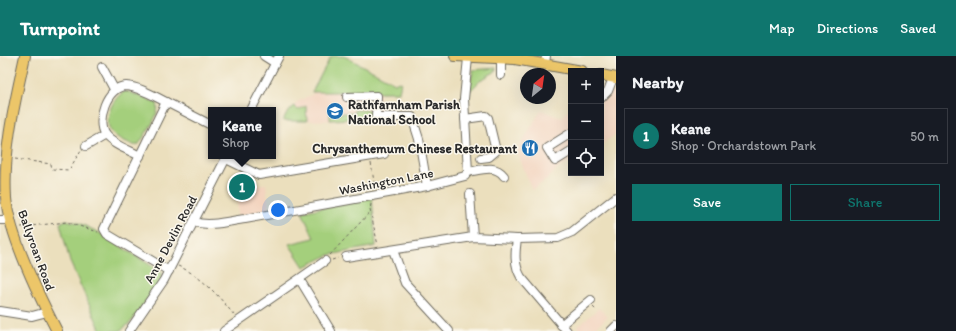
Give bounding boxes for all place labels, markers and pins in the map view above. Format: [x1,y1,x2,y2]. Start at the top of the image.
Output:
place label: Rathfarnham Parish National School [348,97,461,127]
school or university icon: Rathfarnham Parish National School [325,101,345,121]
restaurant icon: Chrysanthemum Chinese Restaurant [520,138,540,158]
place label: Chrysanthemum Chinese Restaurant [312,141,517,157]
pin: 1 [229,172,255,202]

